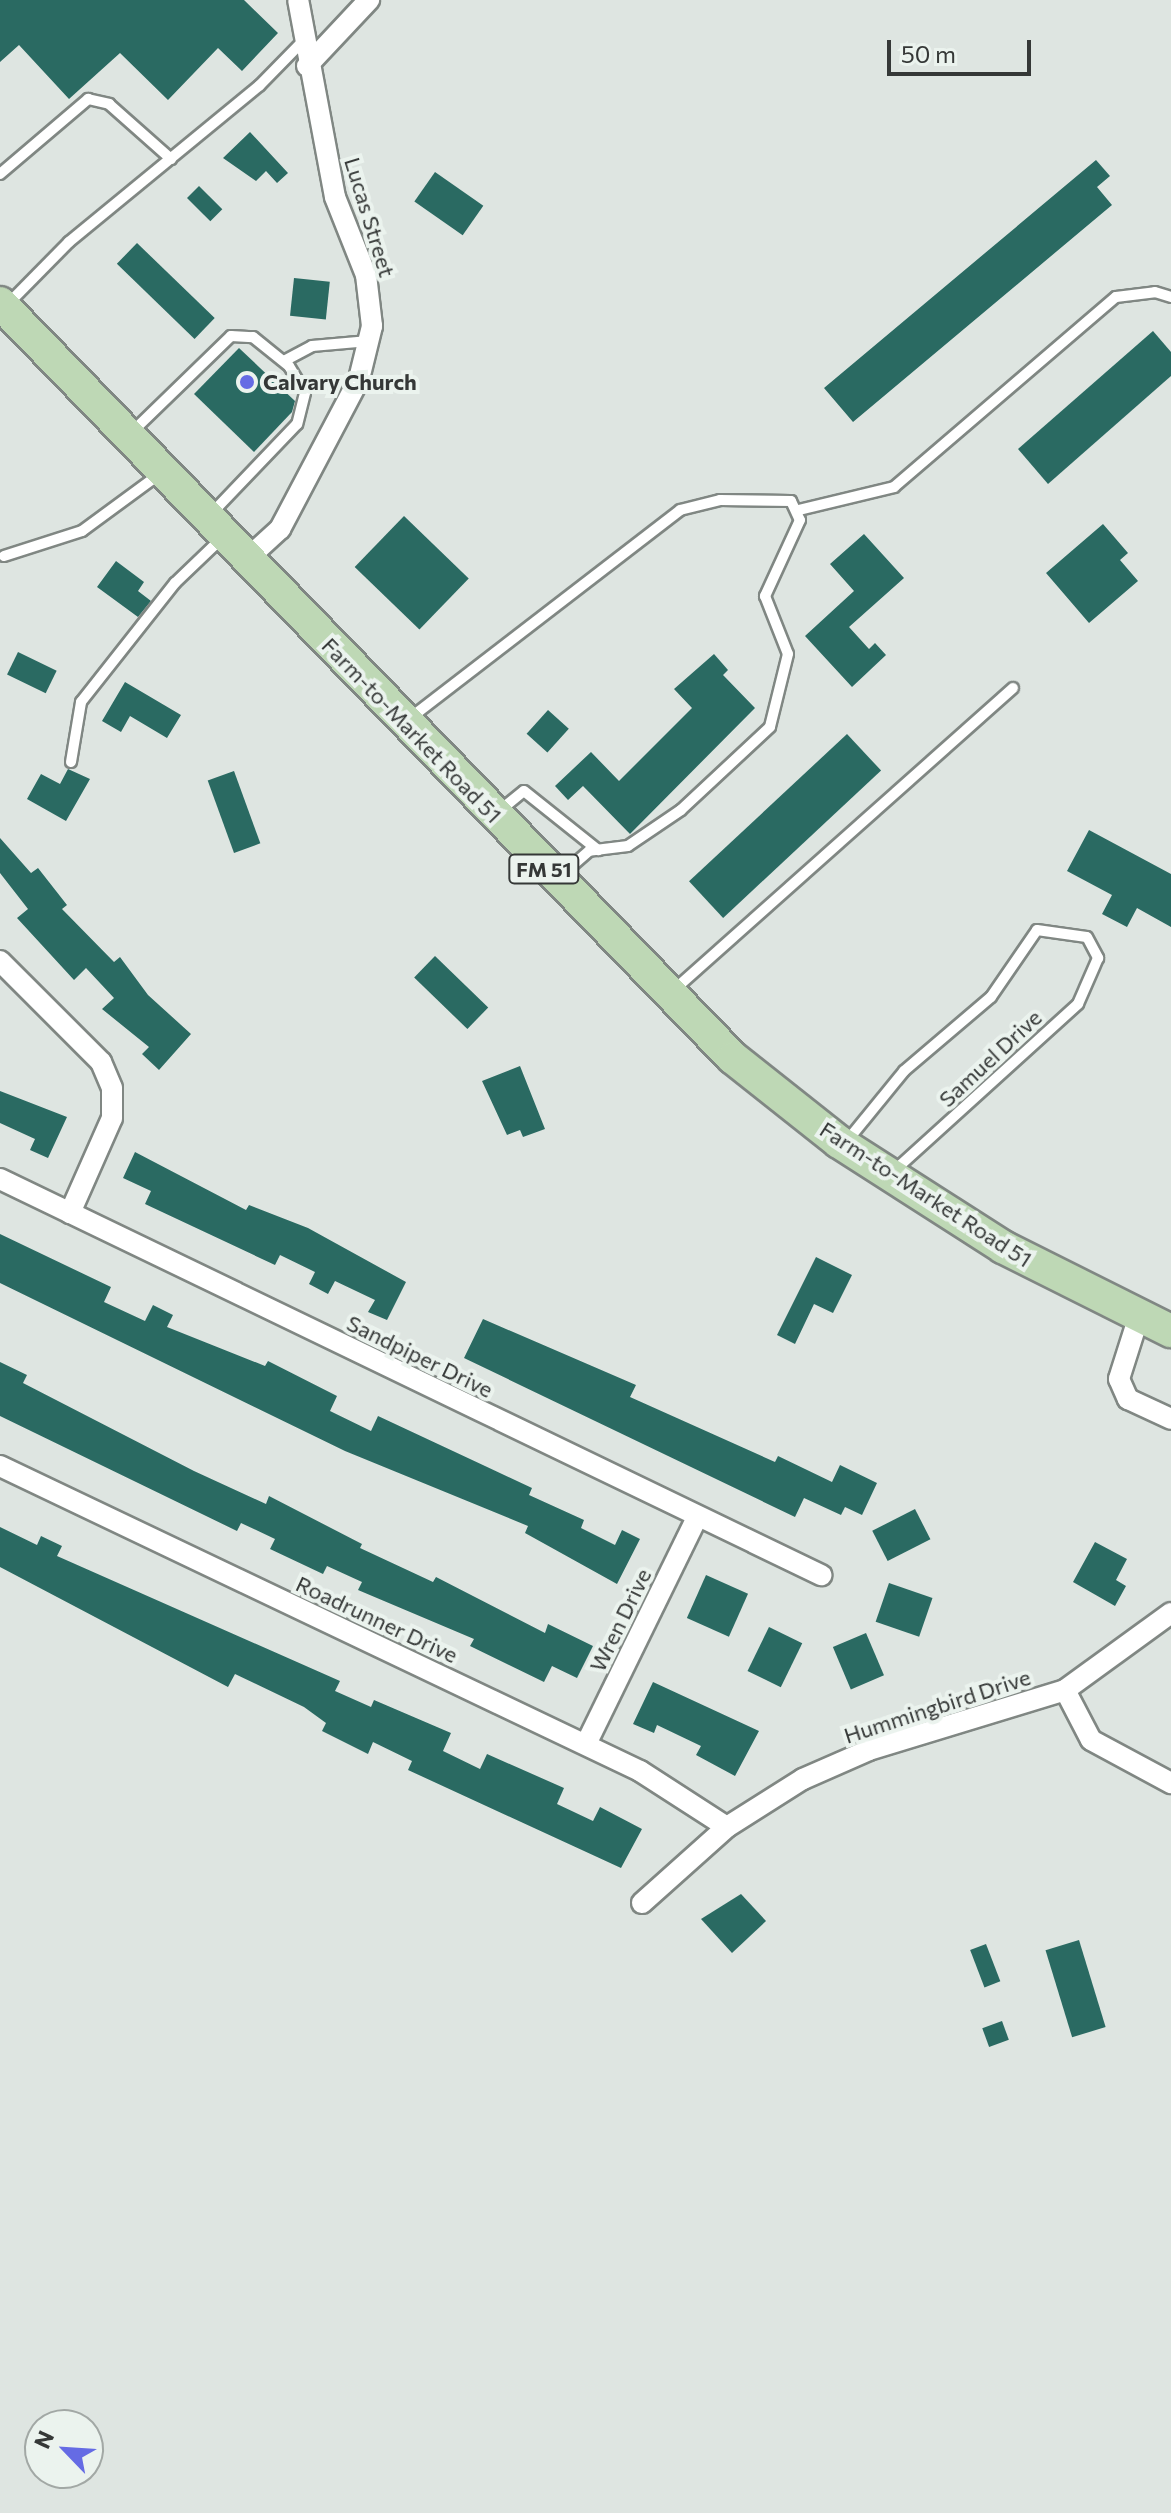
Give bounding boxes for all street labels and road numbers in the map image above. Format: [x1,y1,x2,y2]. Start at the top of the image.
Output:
street label: Lucas Street [339,154,401,280]
street label: Farm-to-Market Road 51 [317,632,507,828]
road number: FM 51 [508,853,580,885]
street label: Samuel Drive [933,1004,1047,1112]
street label: Farm-to-Market Road 51 [815,1116,1037,1272]
street label: Sandpiper Drive [343,1309,497,1403]
street label: Wren Drive [584,1564,656,1676]
street label: Roadrunner Drive [292,1570,462,1668]
street label: Hummingbird Drive [840,1663,1034,1749]

